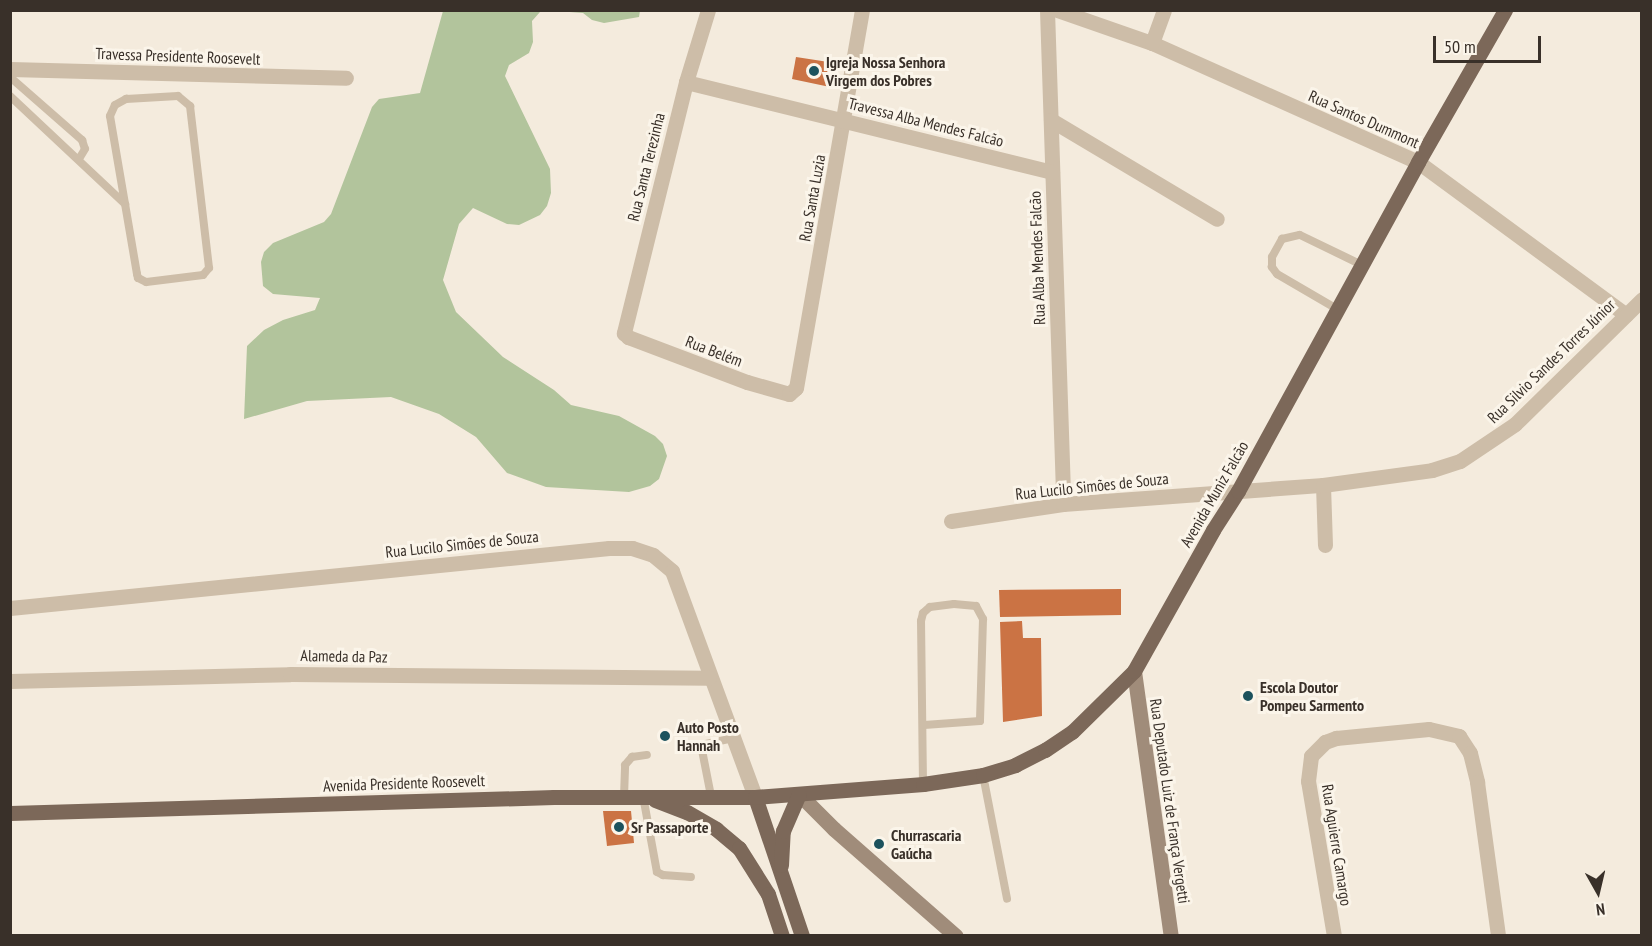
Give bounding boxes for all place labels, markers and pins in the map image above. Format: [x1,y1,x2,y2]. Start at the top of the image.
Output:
place label: Igreja Nossa Senhora Virgem dos Pobres [826,52,945,90]
marker: Igreja Nossa Senhora Virgem dos Pobres [807,64,821,78]
place label: Escola Doutor Pompeu Sarmento [1260,677,1364,715]
marker: Escola Doutor Pompeu Sarmento [1241,689,1255,703]
place label: Auto Posto Hannah [677,717,739,755]
marker: Auto Posto Hannah [658,729,672,743]
place label: Sr Passaporte [631,817,709,837]
marker: Sr Passaporte [612,820,626,834]
place label: Churrascaria Gaúcha [891,825,961,863]
marker: Churrascaria Gaúcha [872,837,886,851]

